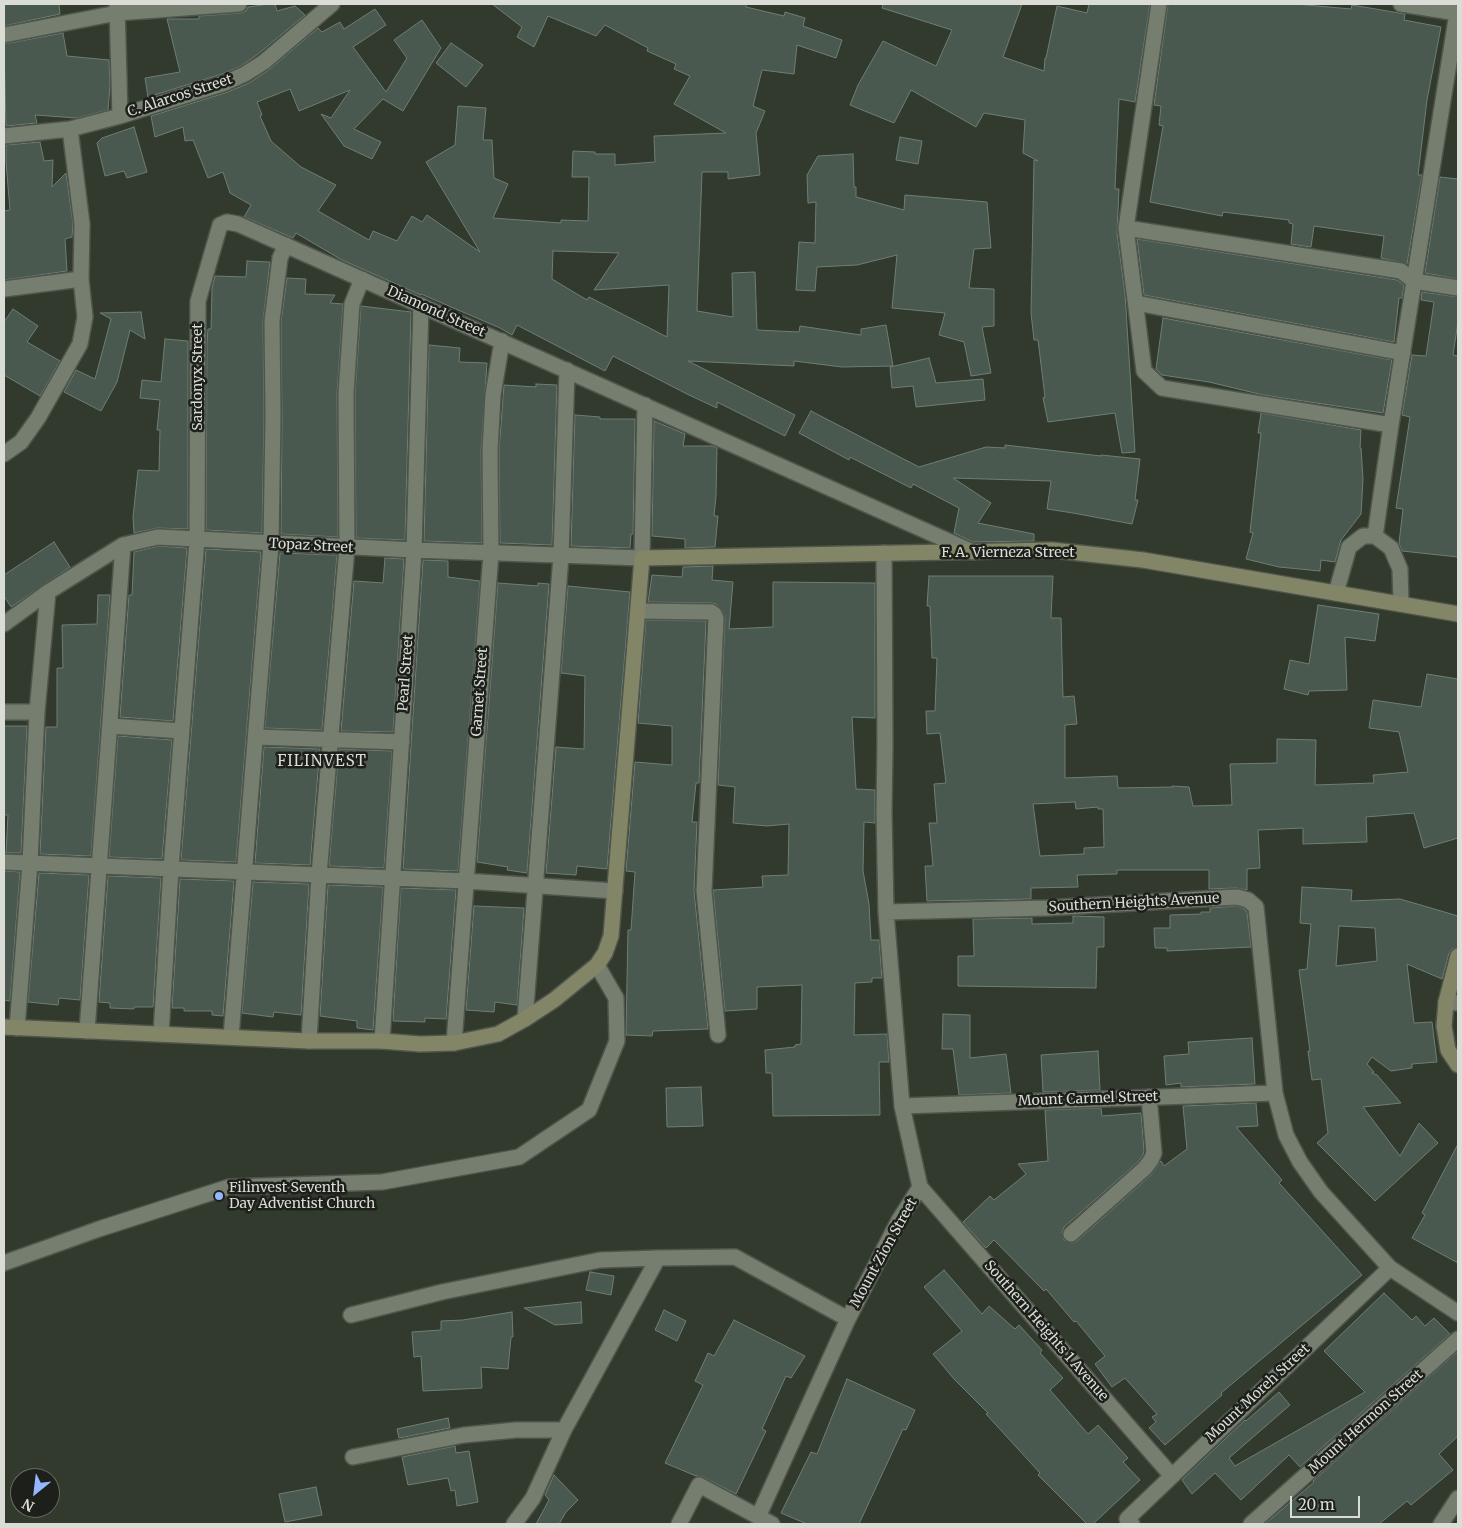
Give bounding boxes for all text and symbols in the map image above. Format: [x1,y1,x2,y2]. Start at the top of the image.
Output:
street label: C. Alarcos Street [126,71,234,121]
street label: Diamond Street [384,283,488,341]
street label: Sardonyx Street [190,323,206,431]
street label: Topaz Street [268,535,354,557]
street label: F. A. Vierneza Street [941,545,1075,561]
street label: Pearl Street [395,634,417,712]
street label: Garnet Street [469,647,491,737]
district label: FILINVEST [276,753,368,771]
street label: Southern Heights Avenue [1048,890,1220,916]
street label: Mount Carmel Street [1018,1088,1158,1110]
place label: Filinvest Seventh Day Adventist Church [229,1180,375,1212]
marker: Filinvest Seventh Day Adventist Church [213,1190,225,1202]
street label: Mount Zion Street [847,1195,921,1311]
street label: Southern Heights 1 Avenue [980,1257,1112,1405]
street label: Mount Moreh Street [1203,1340,1313,1446]
street label: Mount Hermon Street [1305,1366,1427,1478]
north arrow [10,1468,60,1518]
scale bar [1292,1486,1362,1518]
text: N [19,1495,37,1516]
text: 20 m [1298,1495,1335,1514]

